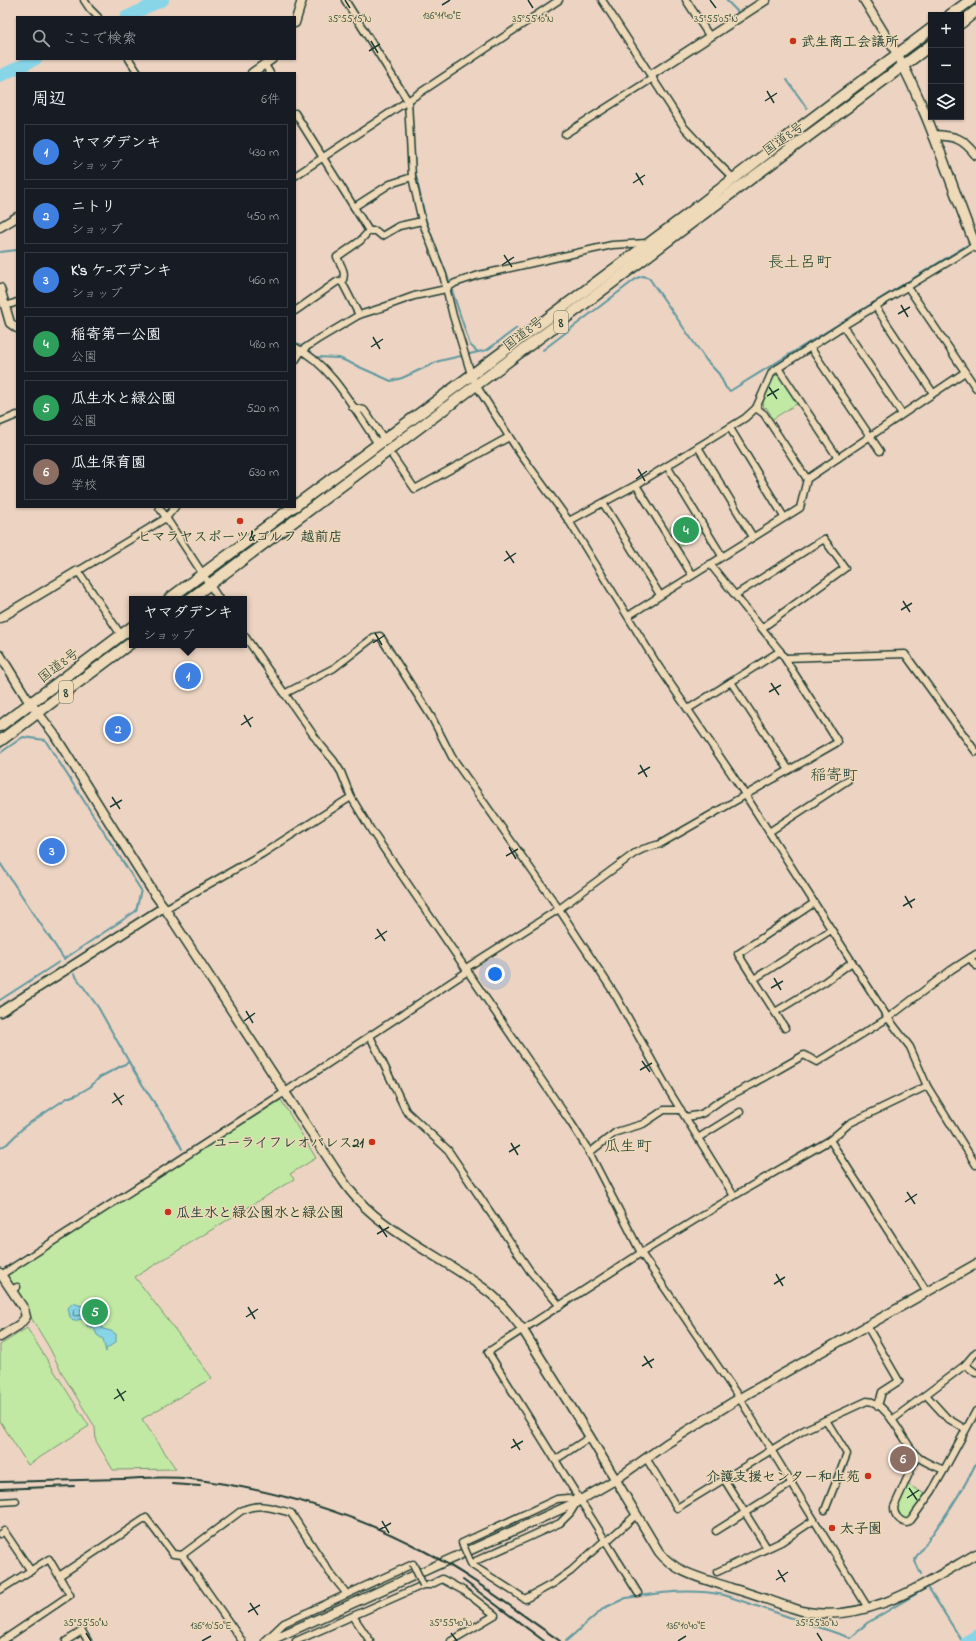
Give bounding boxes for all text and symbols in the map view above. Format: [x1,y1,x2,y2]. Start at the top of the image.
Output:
text: 136°11'40"E [423,9,461,24]
text: 35°55'15"N [328,12,372,27]
text: 35°55'10"N [512,12,554,27]
text: 35°55'05"N [694,12,738,27]
map controls [928,12,964,120]
button: + [928,12,964,48]
search box [16,16,296,60]
icon: search [30,27,52,49]
text: ここで検索 [62,28,137,50]
place label: 武生商工会議所 [801,32,899,53]
marker: 武生商工会議所 [788,36,798,46]
button: − [928,48,964,84]
button: layers [928,84,964,120]
text: 周辺 [32,87,66,112]
text: 6件 [261,90,280,109]
street label: 国道8号 [759,117,809,162]
text: ヤマダデンキ [71,132,161,154]
text: 1 [44,143,48,162]
text: 430 m [249,143,279,162]
text: ショップ [71,156,122,175]
text: ニトリ [71,196,116,218]
text: 2 [43,207,49,226]
text: 450 m [247,207,279,226]
text: ショップ [71,220,122,239]
district label: 長土呂町 [768,251,832,275]
text: K's ケ-ズデンキ [71,260,172,282]
text: 3 [43,271,49,290]
text: 460 m [249,271,279,290]
text: ショップ [71,284,122,303]
road number: 8 [554,311,568,333]
street label: 国道8号 [499,312,549,357]
text: 稲寄第一公園 [71,324,161,346]
text: 4 [43,335,49,354]
text: 480 m [250,335,279,354]
text: 公園 [71,348,97,367]
text: 瓜生水と緑公園 [71,388,176,410]
text: 5 [42,399,50,418]
text: 520 m [246,399,279,418]
text: 公園 [71,412,97,431]
text: 瓜生保育園 [71,452,146,474]
text: 6 [43,463,49,482]
text: 630 m [249,463,279,482]
text: 学校 [71,476,97,495]
pin: 4 [673,515,699,545]
marker: ヒマラヤスポーツ&ゴルフ 越前店 [235,516,245,526]
place label: ヒマラヤスポーツ&ゴルフ 越前店 [137,527,343,548]
popup [129,596,247,648]
text: ヤマダデンキ [143,602,233,624]
text: ショップ [143,626,194,645]
street label: 国道8号 [34,644,84,689]
pin: 1 [175,661,201,691]
road number: 8 [59,681,73,703]
pin: 2 [105,714,131,744]
district label: 稲寄町 [810,764,858,788]
pin: 3 [39,836,65,866]
your location [485,964,505,984]
place label: ユーライフレオパレス21 [213,1133,365,1154]
district label: 瓜生町 [604,1135,652,1159]
marker: ユーライフレオパレス21 [367,1137,377,1147]
place label: 瓜生水と緑公園水と緑公園 [176,1203,344,1224]
marker: 瓜生水と緑公園水と緑公園 [163,1207,173,1217]
pin: 5 [82,1297,108,1327]
pin: 6 [890,1444,916,1474]
place label: 介護支援センター和上苑 [706,1467,860,1488]
marker: 介護支援センター和上苑 [863,1471,873,1481]
place label: 太子園 [840,1519,882,1540]
marker: 太子園 [827,1523,837,1533]
text: 35°55'50"N [64,1616,108,1631]
text: 35°55'40"N [430,1616,473,1631]
text: 35°55'30"N [796,1616,839,1631]
text: 136°10'50"E [190,1619,232,1634]
text: 136°10'40"E [666,1619,706,1634]

